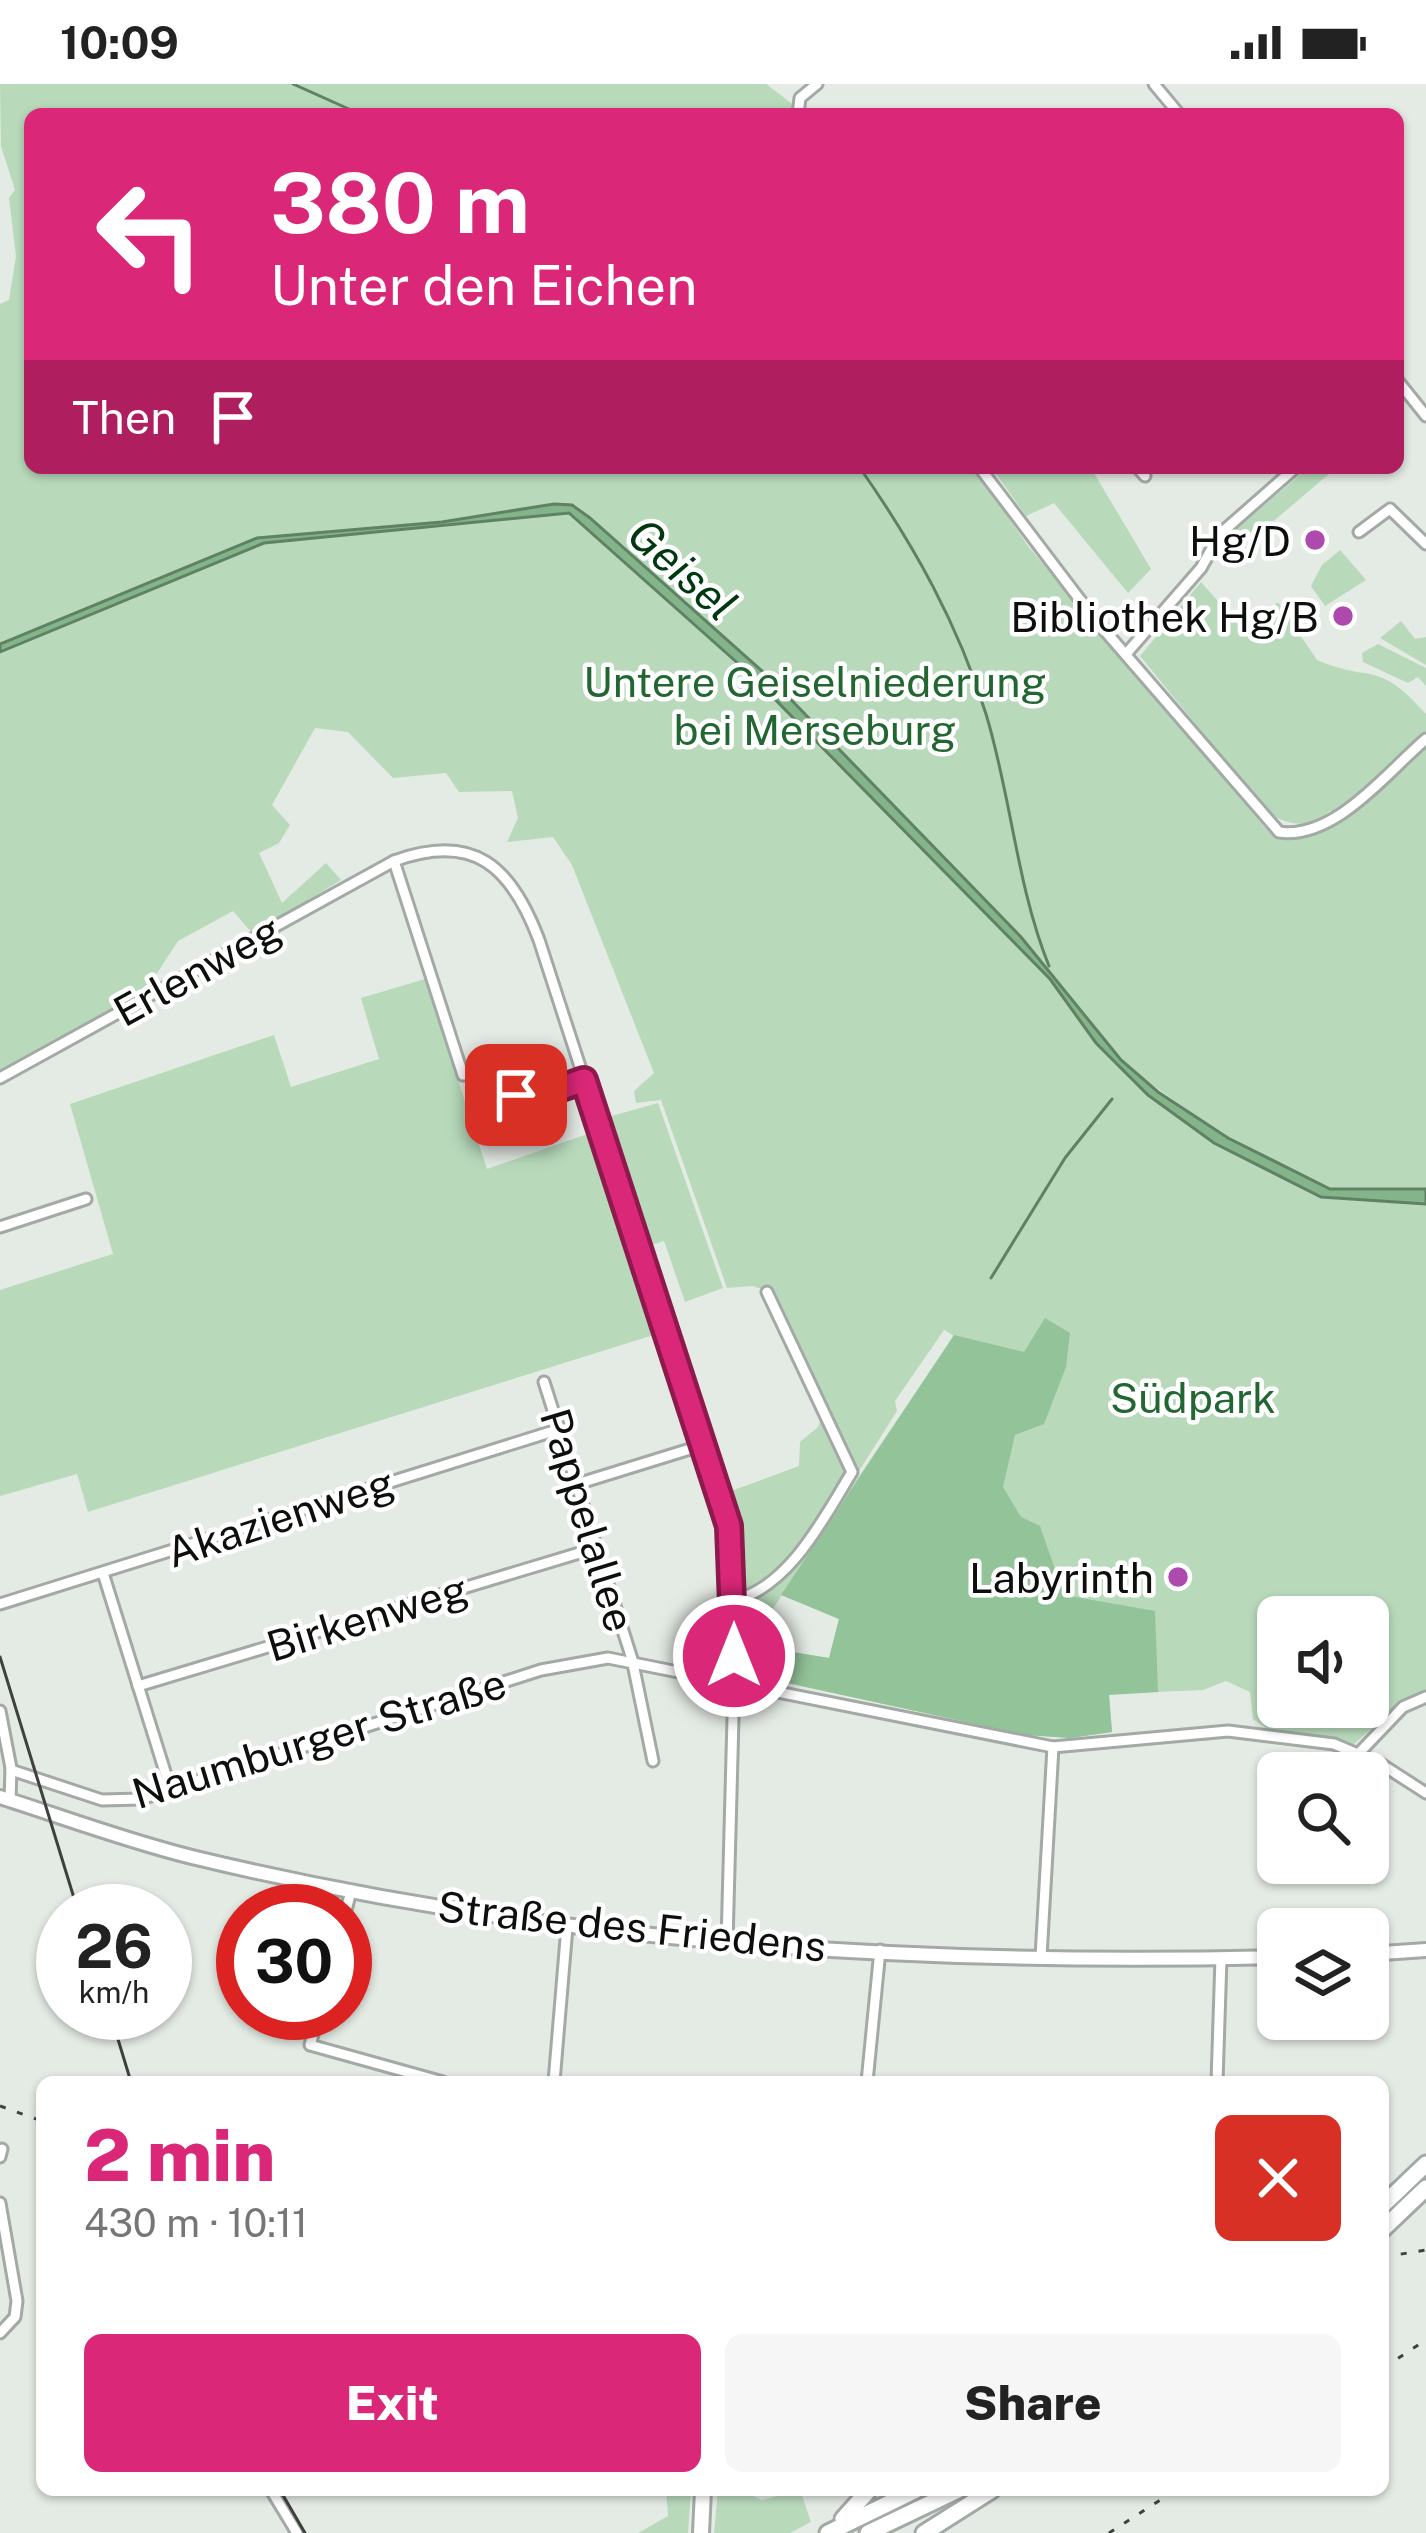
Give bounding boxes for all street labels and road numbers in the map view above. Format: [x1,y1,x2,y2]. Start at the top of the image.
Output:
street label: Erlenweg [105,904,289,1036]
street label: Pappelallee [531,1403,645,1637]
street label: Akazienweg [160,1457,400,1577]
street label: Birkenweg [261,1563,473,1671]
street label: Naumburger Straße [126,1658,512,1818]
street label: Straße des Friedens [435,1881,829,1971]

